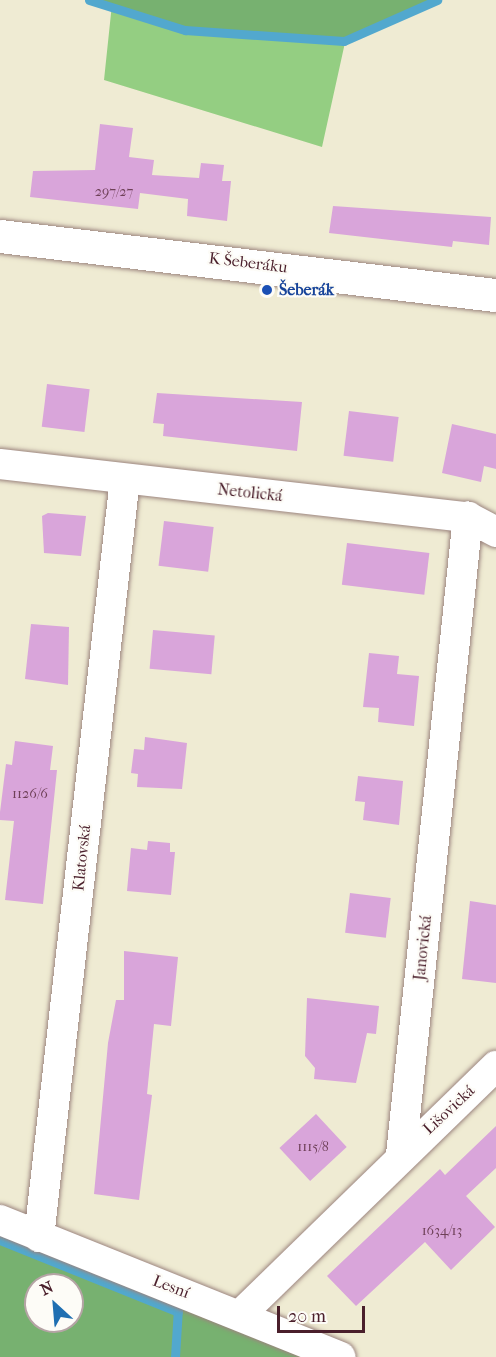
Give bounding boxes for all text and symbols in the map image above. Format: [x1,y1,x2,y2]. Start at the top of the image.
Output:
house number: 297/27 [95,184,133,200]
street label: K Šeberáku [208,249,288,277]
place label: Šeberák [279,280,334,300]
marker: Šeberák [260,283,274,297]
street label: Netolická [217,480,283,506]
house number: 1126/6 [12,786,48,802]
street label: Klatovská [69,824,95,892]
street label: Janovická [410,915,436,981]
street label: Lišovická [419,1081,479,1139]
house number: 1115/8 [297,1139,329,1155]
house number: 1634/13 [422,1223,462,1239]
street label: Lesní [150,1271,192,1303]
north arrow [24,1273,84,1333]
text: N [37,1277,56,1299]
scale bar [280,1294,368,1332]
text: 20 m [288,1306,326,1327]

